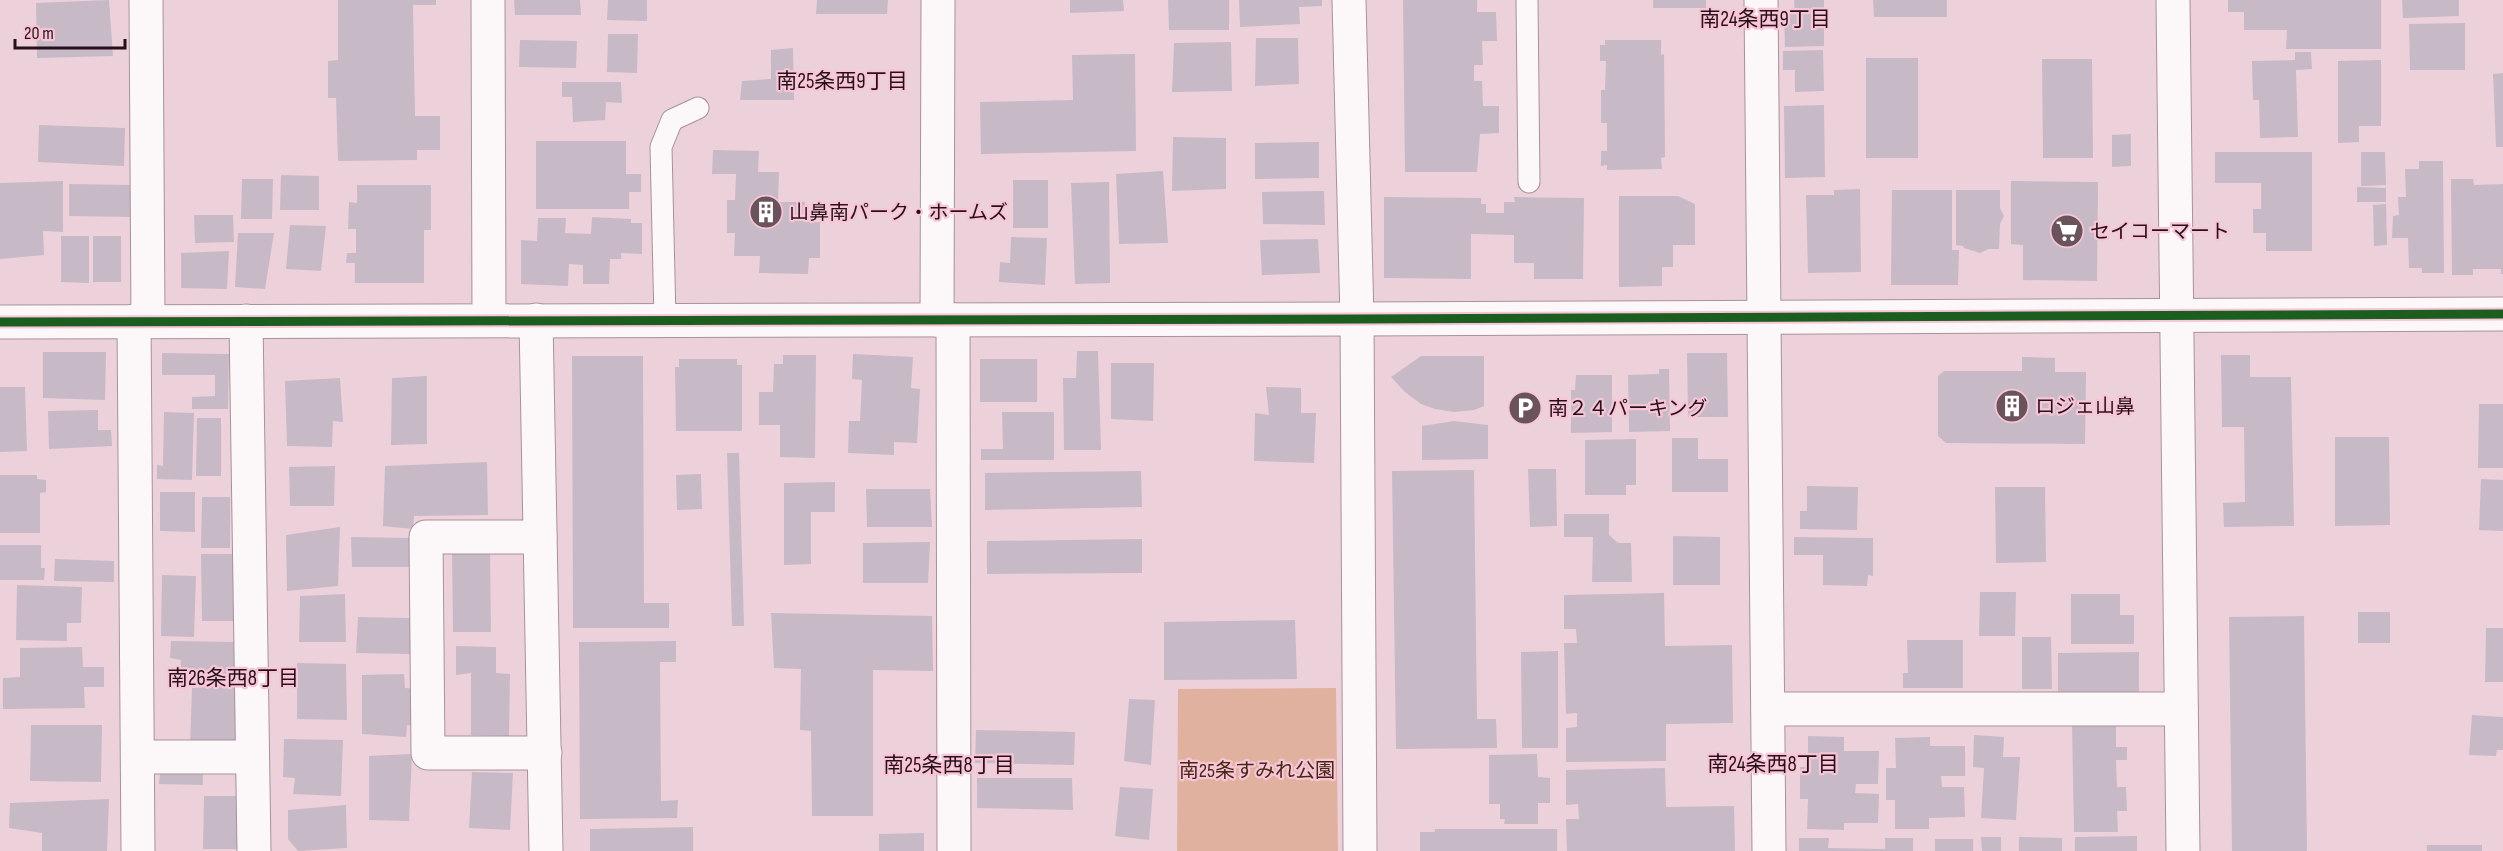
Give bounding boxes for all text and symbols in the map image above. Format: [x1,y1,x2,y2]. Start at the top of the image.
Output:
district label: 南24条西9丁目 [1699,7,1831,32]
scale bar [15,12,124,50]
text: 20 m [24,23,54,44]
district label: 南25条西9丁目 [776,69,908,94]
building icon: 山鼻南パーク・ホームズ [748,194,784,230]
place label: 山鼻南パーク・ホームズ [789,201,1008,225]
supermarket icon: セイコーマート [2049,213,2085,249]
place label: セイコーマート [2090,220,2230,244]
building icon: ロジェ山鼻 [1994,388,2030,424]
parking icon: 南２４パーキング [1507,390,1543,426]
place label: ロジェ山鼻 [2035,395,2135,419]
place label: 南２４パーキング [1548,397,1707,421]
district label: 南26条西8丁目 [167,666,299,691]
district label: 南24条西8丁目 [1707,752,1839,777]
district label: 南25条西8丁目 [883,753,1015,778]
park label: 南25条すみれ公園 [1179,759,1335,783]

